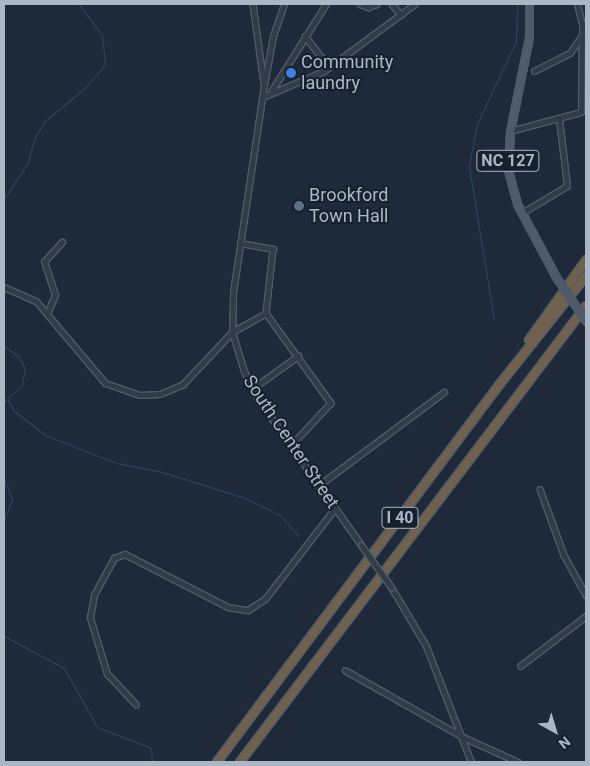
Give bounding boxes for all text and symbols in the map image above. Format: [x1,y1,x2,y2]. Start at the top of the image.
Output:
place label: Community laundry [301,52,393,94]
marker: Community laundry [285,67,297,79]
road number: NC 127 [476,148,540,175]
place label: Brookford Town Hall [309,185,388,228]
marker: Brookford Town Hall [293,200,305,212]
street label: South Center Street [238,371,344,513]
road number: I 40 [381,504,419,532]
north arrow [530,706,580,756]
text: N [556,733,573,752]

